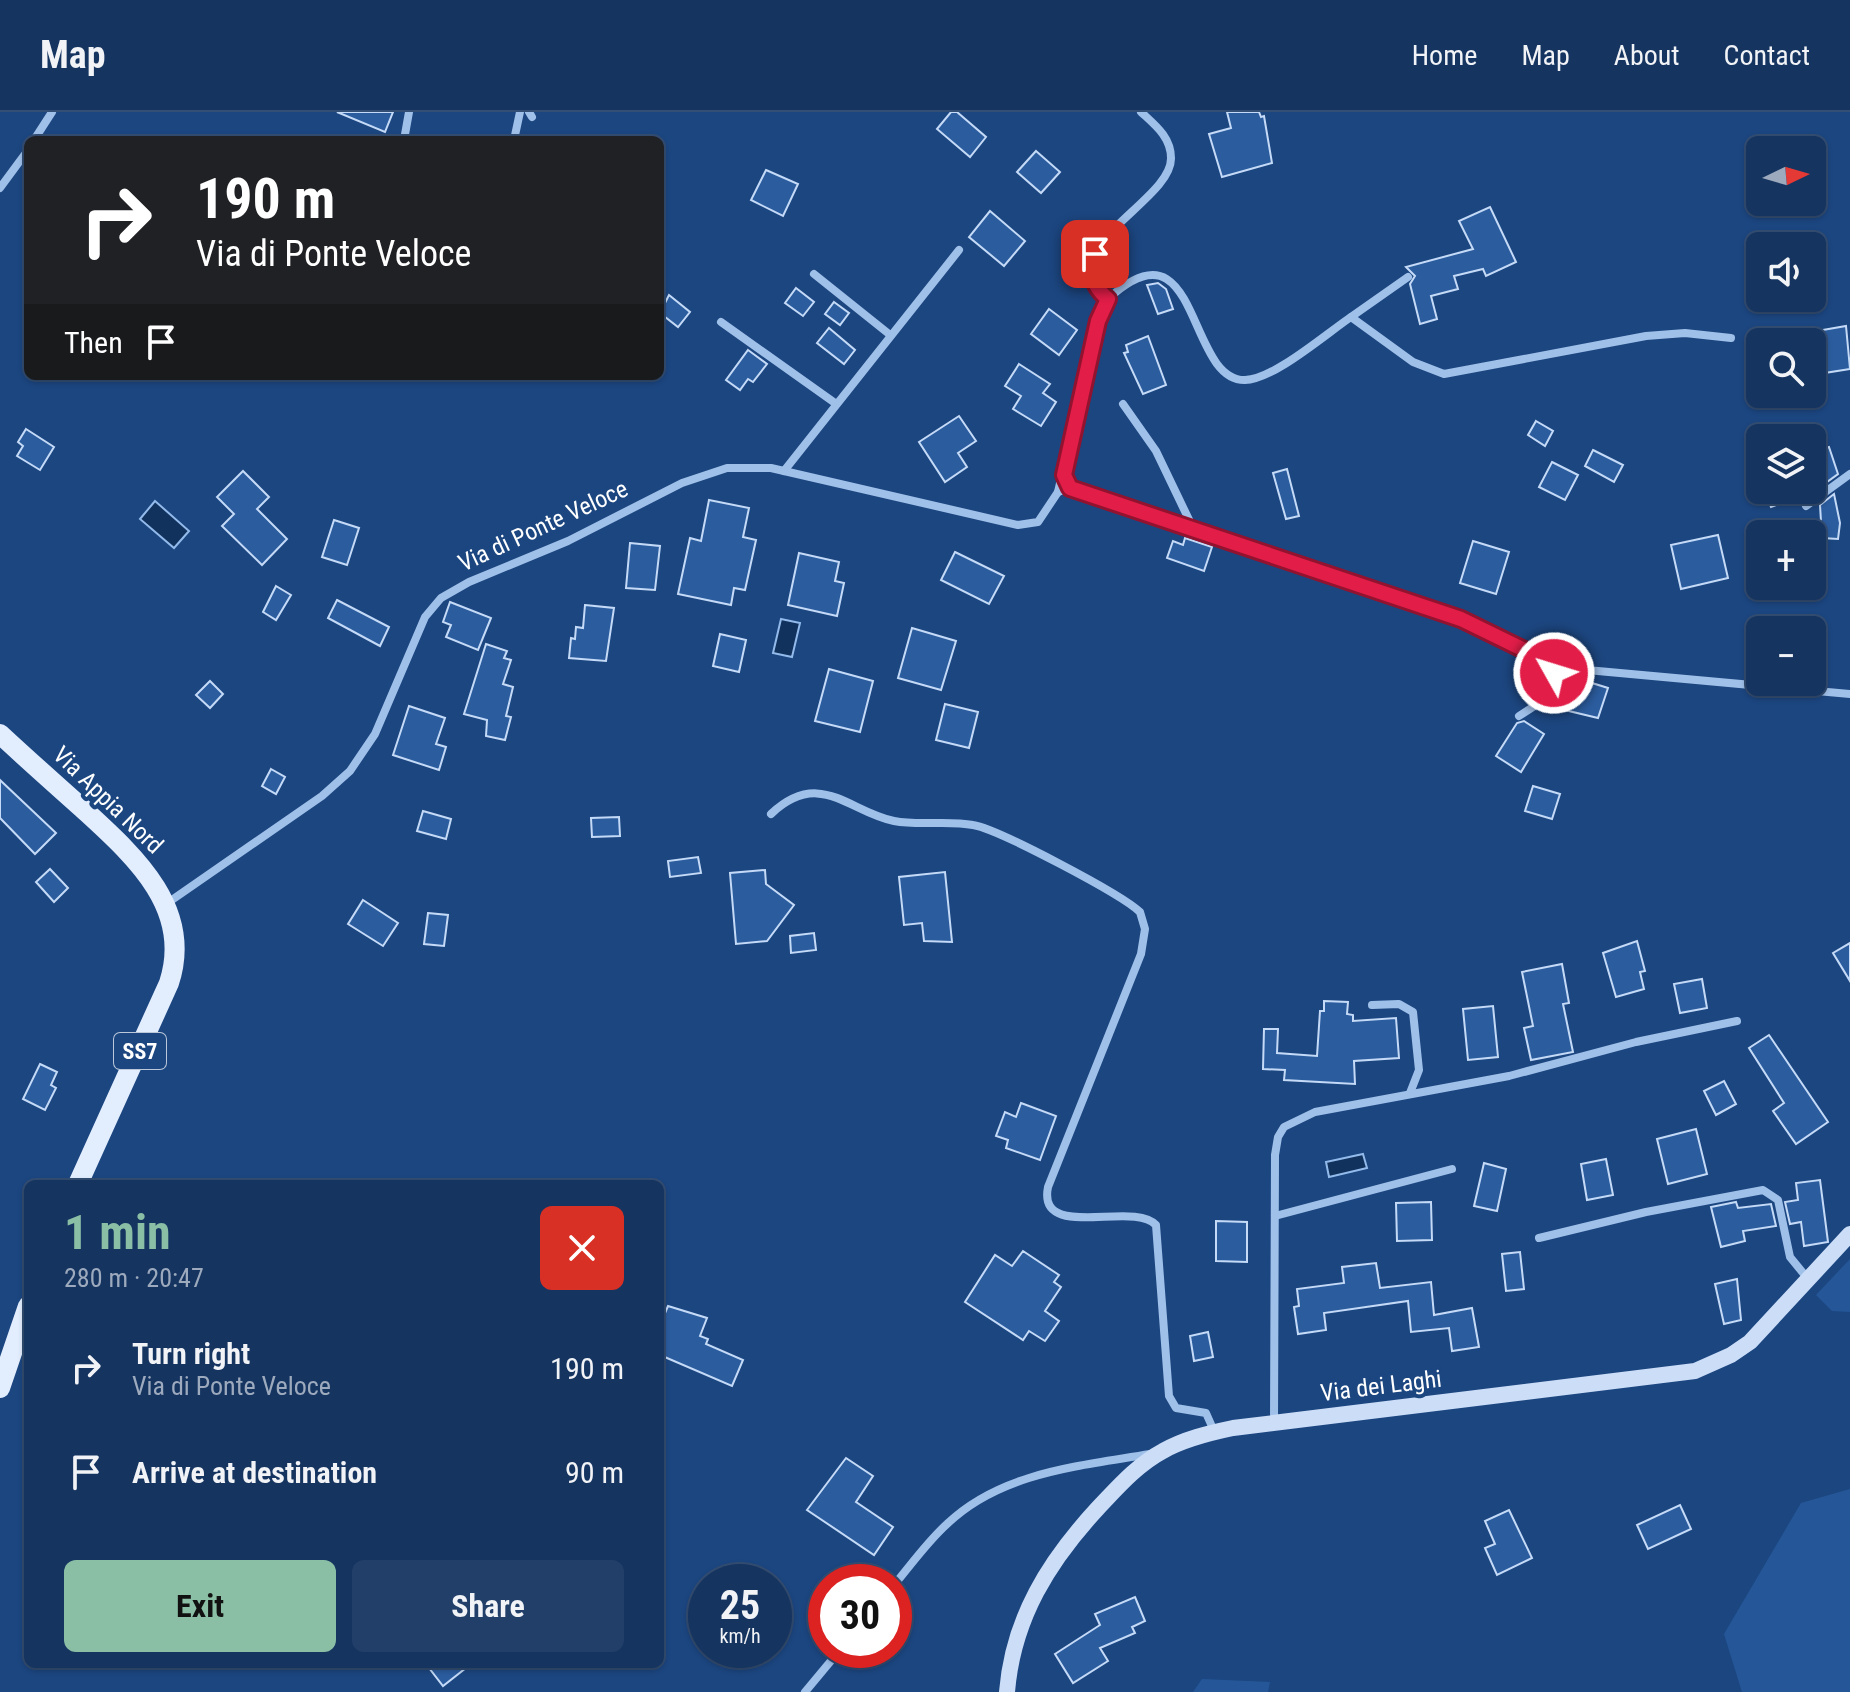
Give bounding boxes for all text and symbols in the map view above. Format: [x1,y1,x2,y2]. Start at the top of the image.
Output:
text: Map [40,33,106,77]
text: Home [1412,39,1477,72]
text: Map [1521,39,1570,72]
text: About [1614,39,1680,72]
text: Contact [1724,39,1810,72]
north arrow [1746,136,1826,216]
map controls [1746,136,1826,696]
text: 190 m [196,166,335,232]
icon: right [64,168,168,272]
pin [1061,220,1129,288]
icon: arrive [1073,232,1117,276]
button: sound [1746,232,1826,312]
text: Via di Ponte Veloce [196,233,471,275]
icon: arrive [139,320,183,364]
text: Then [64,325,123,360]
button: search [1746,328,1826,408]
button: layers [1746,424,1826,504]
street label: Via di Ponte Veloce [454,475,632,577]
button: + [1746,520,1826,600]
button: − [1746,616,1826,696]
position arrow [1512,631,1596,715]
street label: Via Appia Nord [47,741,169,859]
road number: SS7 [114,1033,166,1069]
text: 1 min [64,1204,171,1261]
button: close [540,1206,624,1290]
text: 280 m · 20:47 [64,1263,204,1293]
text: Turn right [132,1336,250,1371]
icon: right [64,1346,108,1390]
text: 190 m [550,1351,624,1386]
street label: Via dei Laghi [1319,1365,1443,1407]
text: Via di Ponte Veloce [132,1371,331,1401]
icon: arrive [64,1450,108,1494]
text: Arrive at destination [132,1455,377,1490]
text: 90 m [565,1455,624,1490]
button: Exit [64,1560,336,1652]
button: Share [352,1560,624,1652]
speed limit sign: 30 [808,1564,912,1668]
text: 25 [720,1582,760,1629]
text: km/h [719,1624,761,1648]

